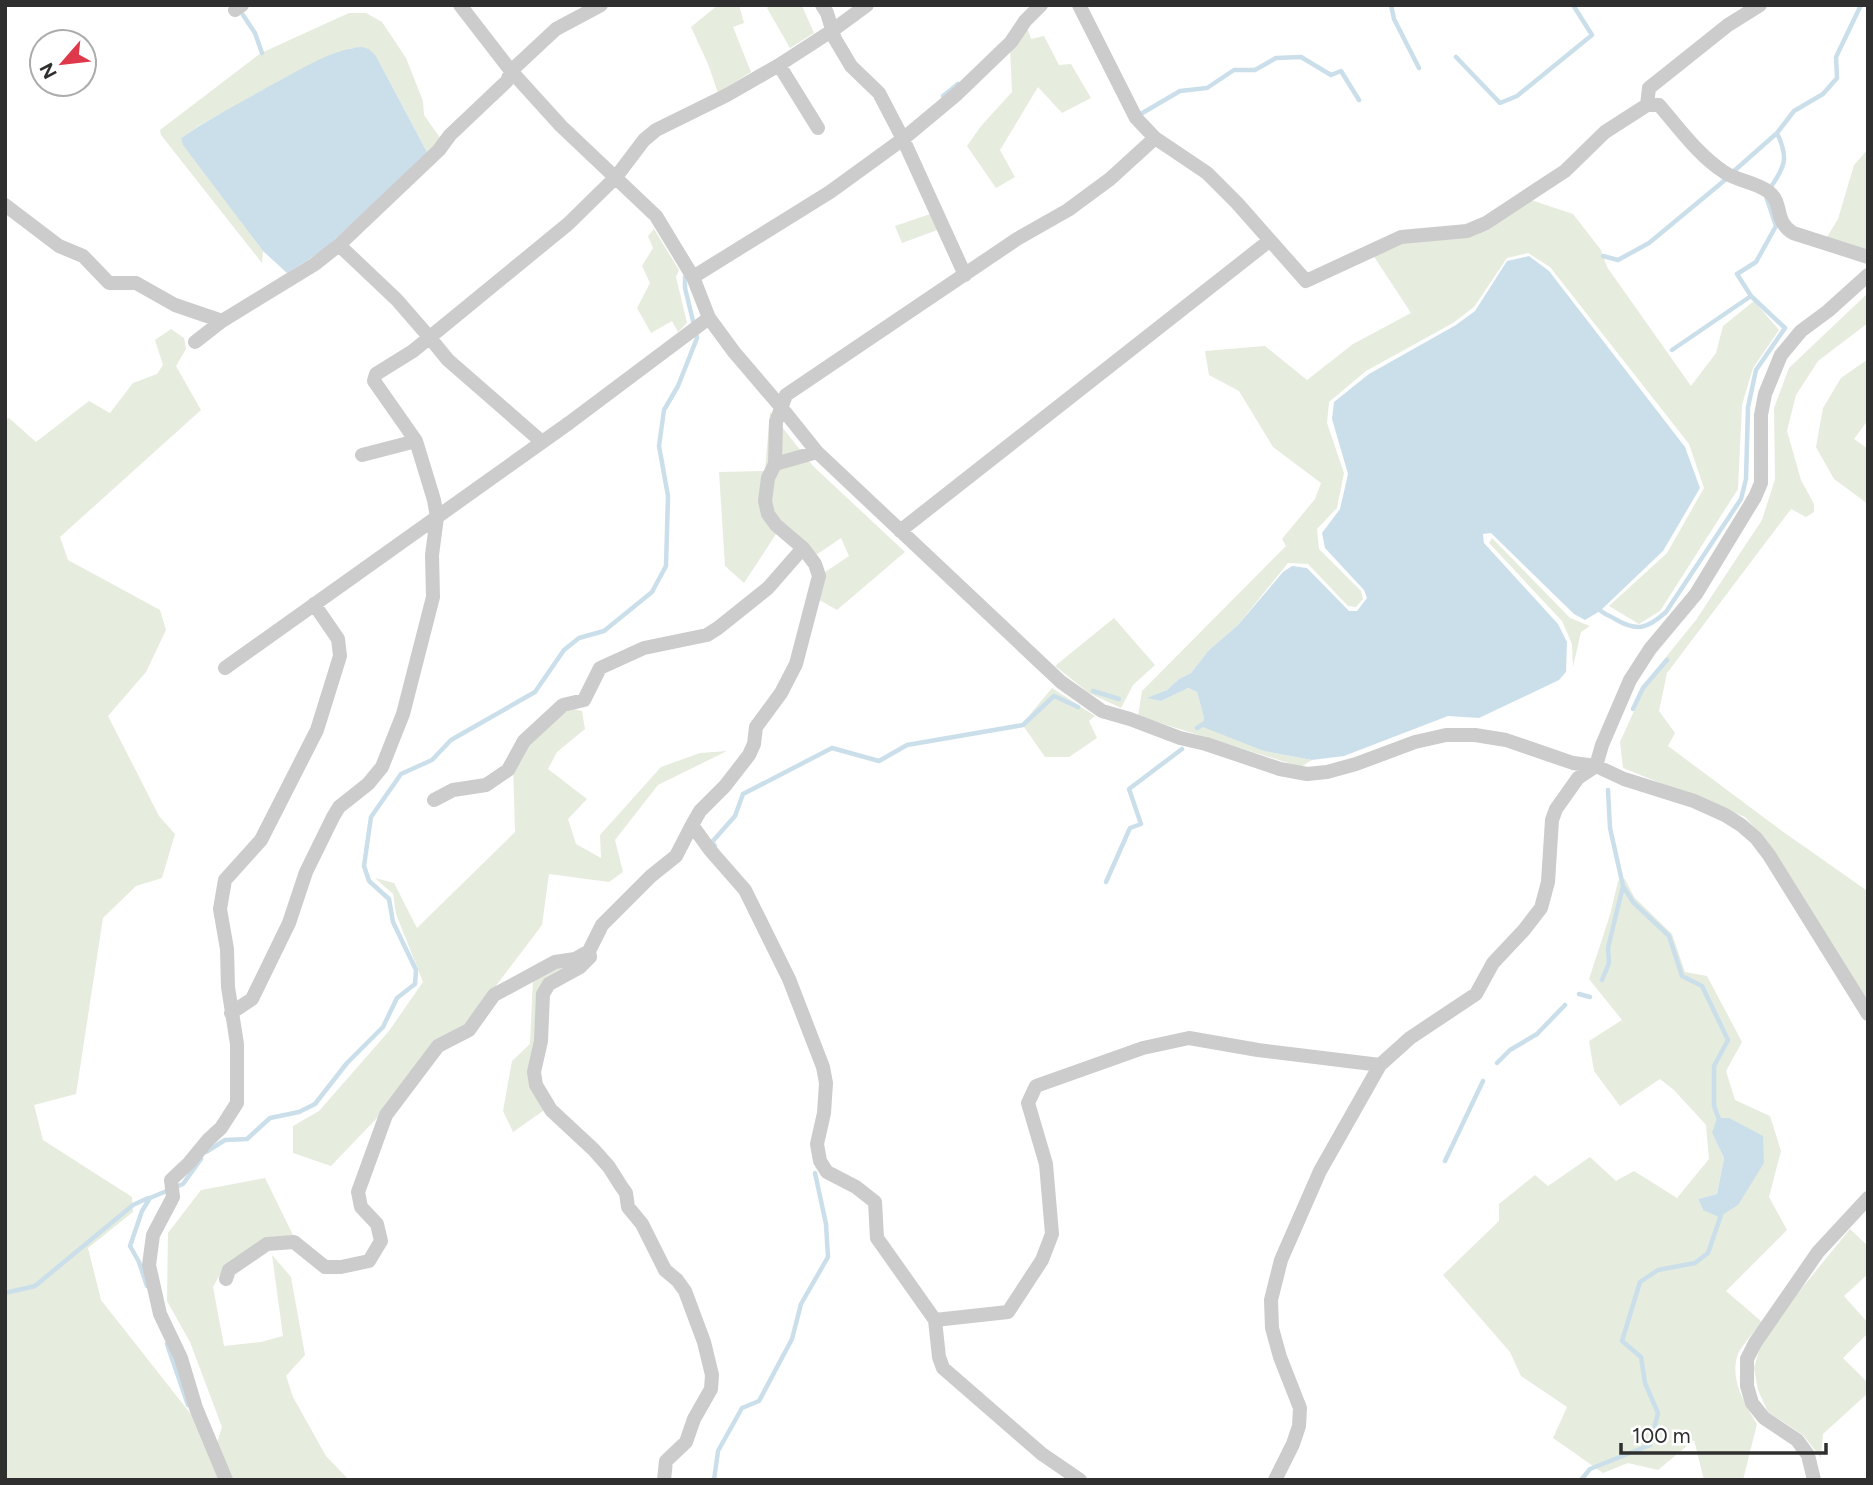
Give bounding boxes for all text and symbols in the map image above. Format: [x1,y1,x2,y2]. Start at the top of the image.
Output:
north arrow [28,28,98,98]
text: N [35,59,62,83]
scale bar [1621,1412,1826,1456]
text: 100 m [1632,1423,1691,1448]

